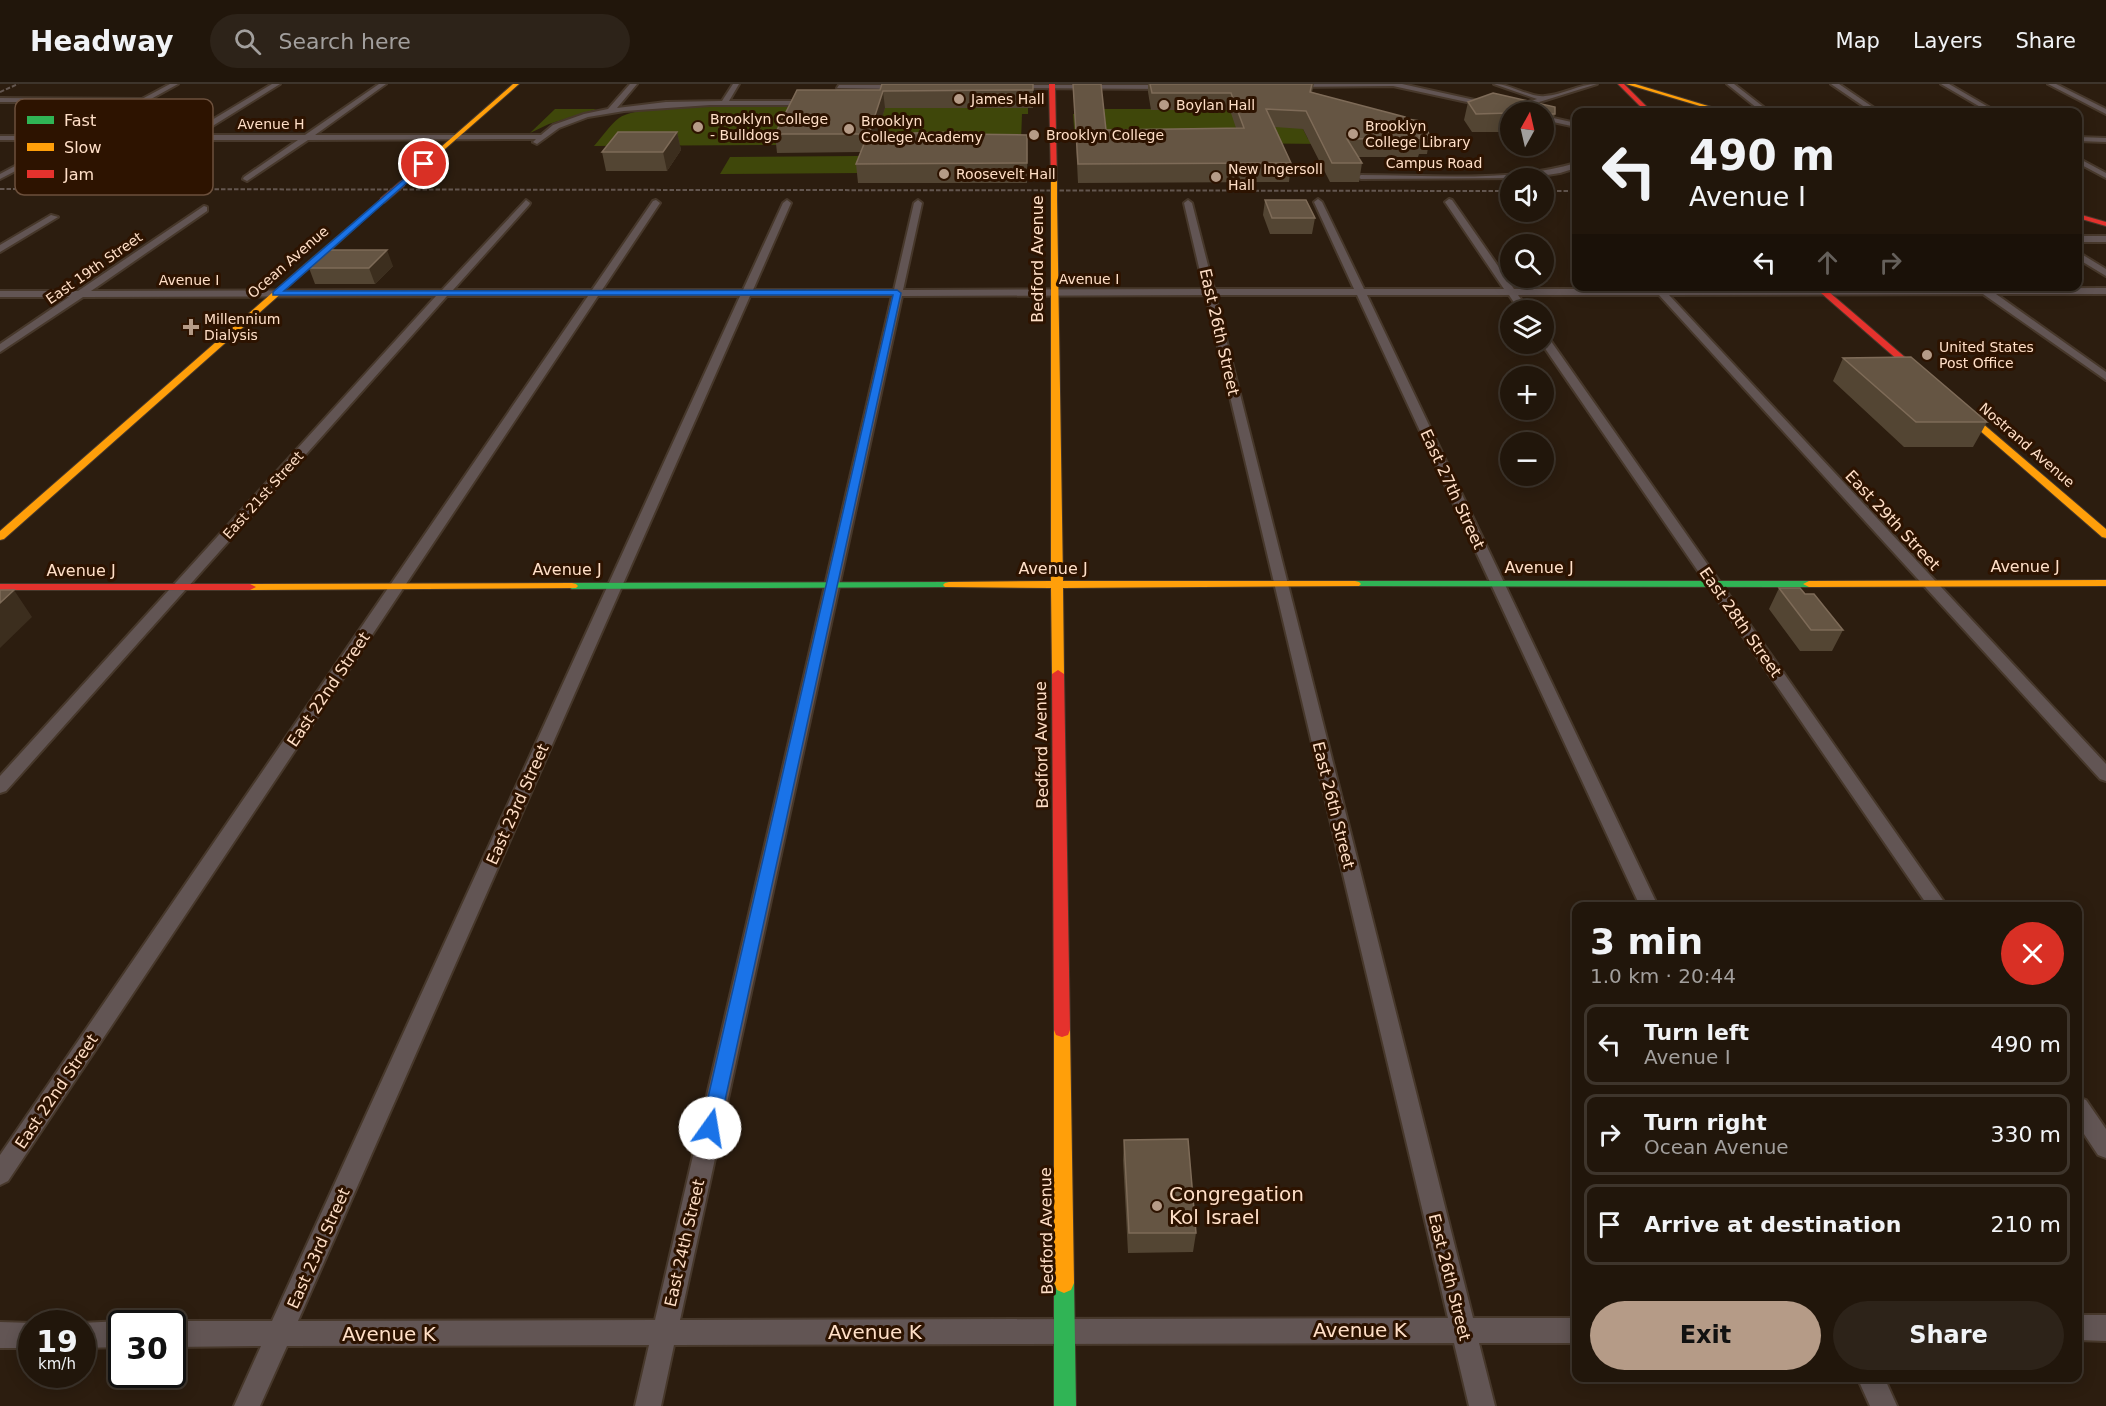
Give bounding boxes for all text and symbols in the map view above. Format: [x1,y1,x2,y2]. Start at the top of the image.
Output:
search box [210,14,630,68]
text: Headway [30,25,174,58]
icon: search [231,25,264,58]
text: Search here [279,29,411,54]
text: Map [1836,29,1880,53]
text: Layers [1913,29,1982,53]
text: Share [2015,29,2076,53]
place label: James Hall [970,91,1045,107]
marker: James Hall [952,92,966,106]
place label: Boylan Hall [1176,97,1255,113]
marker: Boylan Hall [1157,98,1171,112]
legend [15,99,213,195]
north arrow [1500,102,1554,156]
map controls [1500,102,1554,486]
text: Fast [64,111,96,130]
place label: Brooklyn College - Bulldogs [710,111,828,143]
place label: Brooklyn College Academy [861,113,983,145]
street label: Avenue H [238,116,305,132]
place label: Brooklyn College Library [1365,118,1471,150]
marker: Brooklyn College - Bulldogs [691,120,705,134]
marker: Brooklyn College Academy [842,122,856,136]
place label: Brooklyn College [1046,127,1164,143]
marker: Brooklyn College Library [1346,127,1360,141]
marker: Brooklyn College [1027,128,1041,142]
text: 490 m [1689,131,1835,180]
icon: left [1590,132,1668,210]
text: Slow [64,138,101,157]
pin [398,138,449,189]
icon: arrive [407,147,440,180]
street label: Campus Road [1386,155,1482,171]
place label: New Ingersoll Hall [1228,161,1323,193]
text: Jam [63,165,94,184]
place label: Roosevelt Hall [956,166,1056,182]
marker: Roosevelt Hall [937,167,951,181]
button: sound [1500,168,1554,222]
marker: New Ingersoll Hall [1209,170,1223,184]
text: Avenue I [1689,181,1806,212]
street label: Bedford Avenue [1028,195,1047,323]
street label: Ocean Avenue [245,223,331,301]
street label: East 19th Street [43,229,146,307]
button: search [1500,234,1554,288]
icon: left [1748,246,1781,279]
icon: ahead [1811,246,1844,279]
icon: right [1874,246,1907,279]
street label: East 26th Street [1196,267,1243,398]
street label: Avenue I [1059,271,1119,287]
street label: Avenue I [159,272,219,288]
button: layers [1500,300,1554,354]
place label: Millennium Dialysis [204,311,281,343]
marker: Millennium Dialysis [182,318,200,336]
place label: United States Post Office [1939,339,2034,371]
marker: United States Post Office [1920,348,1934,362]
button: + [1500,366,1554,420]
street label: Nostrand Avenue [1976,399,2078,491]
street label: East 27th Street [1416,426,1489,552]
button: − [1500,432,1554,486]
street label: East 21st Street [219,448,307,542]
street label: East 29th Street [1841,466,1944,574]
street label: Avenue J [1990,557,2060,576]
street label: Avenue J [1504,558,1574,577]
street label: Avenue J [1018,559,1088,578]
street label: Avenue J [532,560,602,579]
street label: Avenue J [46,561,116,580]
street label: East 28th Street [1695,564,1786,681]
street label: East 22nd Street [283,628,374,750]
street label: Bedford Avenue [1031,681,1052,809]
street label: East 26th Street [1309,740,1358,871]
street label: East 23rd Street [482,741,553,868]
text: 3 min [1590,921,1703,962]
button: close [2001,922,2064,985]
text: 1.0 km · 20:44 [1590,964,1736,988]
text: Turn left [1644,1020,1749,1045]
icon: left [1593,1028,1626,1061]
street label: East 22nd Street [11,1030,102,1152]
text: 490 m [1991,1032,2061,1057]
text: Avenue I [1644,1045,1731,1069]
position arrow [678,1096,742,1160]
text: Turn right [1644,1110,1767,1135]
icon: right [1593,1118,1626,1151]
text: 330 m [1991,1122,2061,1147]
text: Ocean Avenue [1644,1135,1789,1159]
street label: Bedford Avenue [1036,1167,1057,1295]
street label: East 24th Street [661,1178,708,1309]
place label: Congregation Kol Israel [1169,1182,1304,1229]
street label: East 23rd Street [283,1185,354,1312]
marker: Congregation Kol Israel [1150,1199,1164,1213]
icon: arrive [1593,1208,1626,1241]
street label: East 26th Street [1425,1212,1474,1343]
text: Arrive at destination [1644,1212,1901,1237]
text: 210 m [1991,1212,2061,1237]
button: Exit [1590,1301,1821,1370]
button: Share [1833,1301,2064,1370]
speed limit sign: 30 [108,1310,186,1388]
street label: Avenue K [1313,1318,1408,1342]
street label: Avenue K [828,1320,923,1344]
street label: Avenue K [342,1322,437,1346]
text: 19 [36,1324,78,1359]
text: km/h [38,1355,76,1373]

